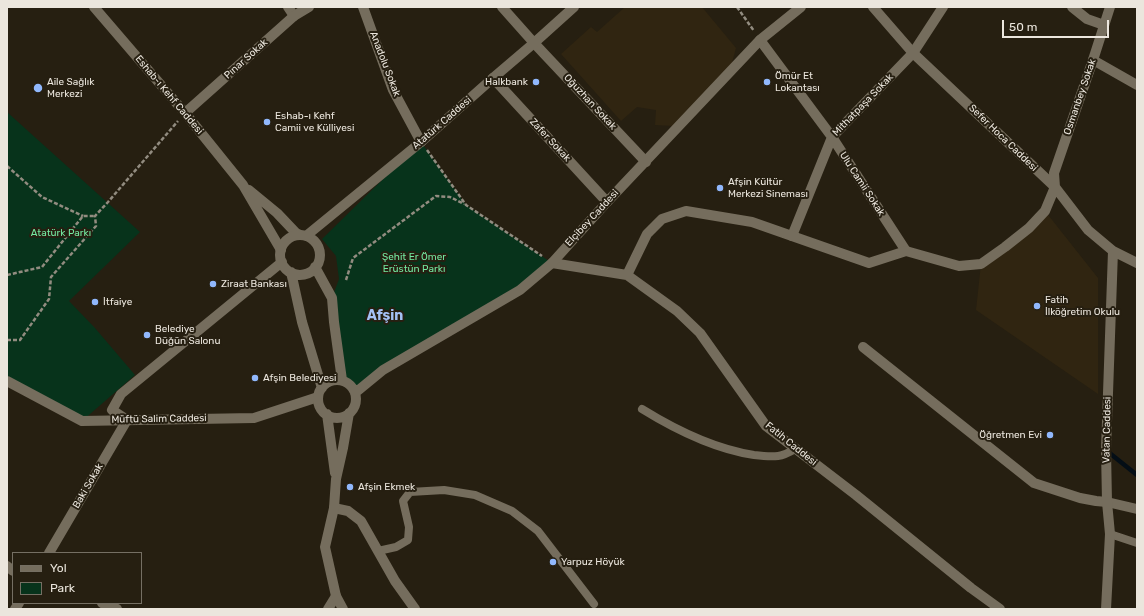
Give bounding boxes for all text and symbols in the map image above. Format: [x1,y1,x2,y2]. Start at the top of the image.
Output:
scale bar [1004,12,1111,38]
text: 50 m [1009,20,1037,34]
street label: Anadolu Sokak [367,30,403,98]
street label: Pınar Sokak [222,36,270,82]
street label: Eshab-ı Kehf Caddesi [133,53,205,137]
street label: Osmanbey Sokak [1061,58,1099,136]
place label: Ömür Et Lokantası [775,70,820,94]
street label: Mithatpaşa Sokak [830,71,896,139]
street label: Oğuzhan Sokak [561,72,619,132]
place label: Aile Sağlık Merkezi [47,76,94,100]
place label: Halkbank [485,76,528,88]
marker: Halkbank [531,77,541,87]
marker: Ömür Et Lokantası [762,77,772,87]
marker: Aile Sağlık Merkezi [32,82,44,94]
street label: Atatürk Caddesi [410,94,474,152]
street label: Sefer Hoca Caddesi [966,102,1040,174]
place label: Eshab-ı Kehf Camii ve Külliyesi [275,110,354,134]
street label: Zafer Sokak [527,116,573,164]
marker: Eshab-ı Kehf Camii ve Külliyesi [262,117,272,127]
street label: Ulu Camii Sokak [837,150,887,218]
place label: Afşin Kültür Merkezi Sineması [728,176,808,200]
marker: Afşin Kültür Merkezi Sineması [715,183,725,193]
street label: Elçibey Caddesi [563,187,621,249]
park label: Atatürk Parkı [31,227,91,239]
park label: Şehit Er Ömer Erüstün Parkı [382,251,446,274]
place label: Ziraat Bankası [221,278,287,290]
marker: Ziraat Bankası [208,279,218,289]
place label: Fatih İlköğretim Okulu [1045,294,1120,318]
place label: İtfaiye [103,296,132,308]
marker: İtfaiye [90,297,100,307]
marker: Fatih İlköğretim Okulu [1032,301,1042,311]
district label: Afşin [367,308,403,324]
place label: Belediye Düğün Salonu [155,323,220,346]
marker: Belediye Düğün Salonu [142,330,152,340]
place label: Afşin Belediyesi [263,372,337,384]
marker: Afşin Belediyesi [250,373,260,383]
street label: Vatan Caddesi [1100,397,1114,463]
street label: Müftü Salim Caddesi [111,412,207,426]
street label: Fatih Caddesi [763,419,819,469]
place label: Öğretmen Evi [979,429,1042,441]
marker: Öğretmen Evi [1045,430,1055,440]
street label: Baki Sokak [70,461,106,511]
place label: Afşin Ekmek [358,481,415,493]
marker: Afşin Ekmek [345,482,355,492]
legend [12,552,142,604]
place label: Yarpuz Höyük [561,556,625,568]
marker: Yarpuz Höyük [548,557,558,567]
text: Yol [50,561,67,575]
text: Park [50,581,75,595]

